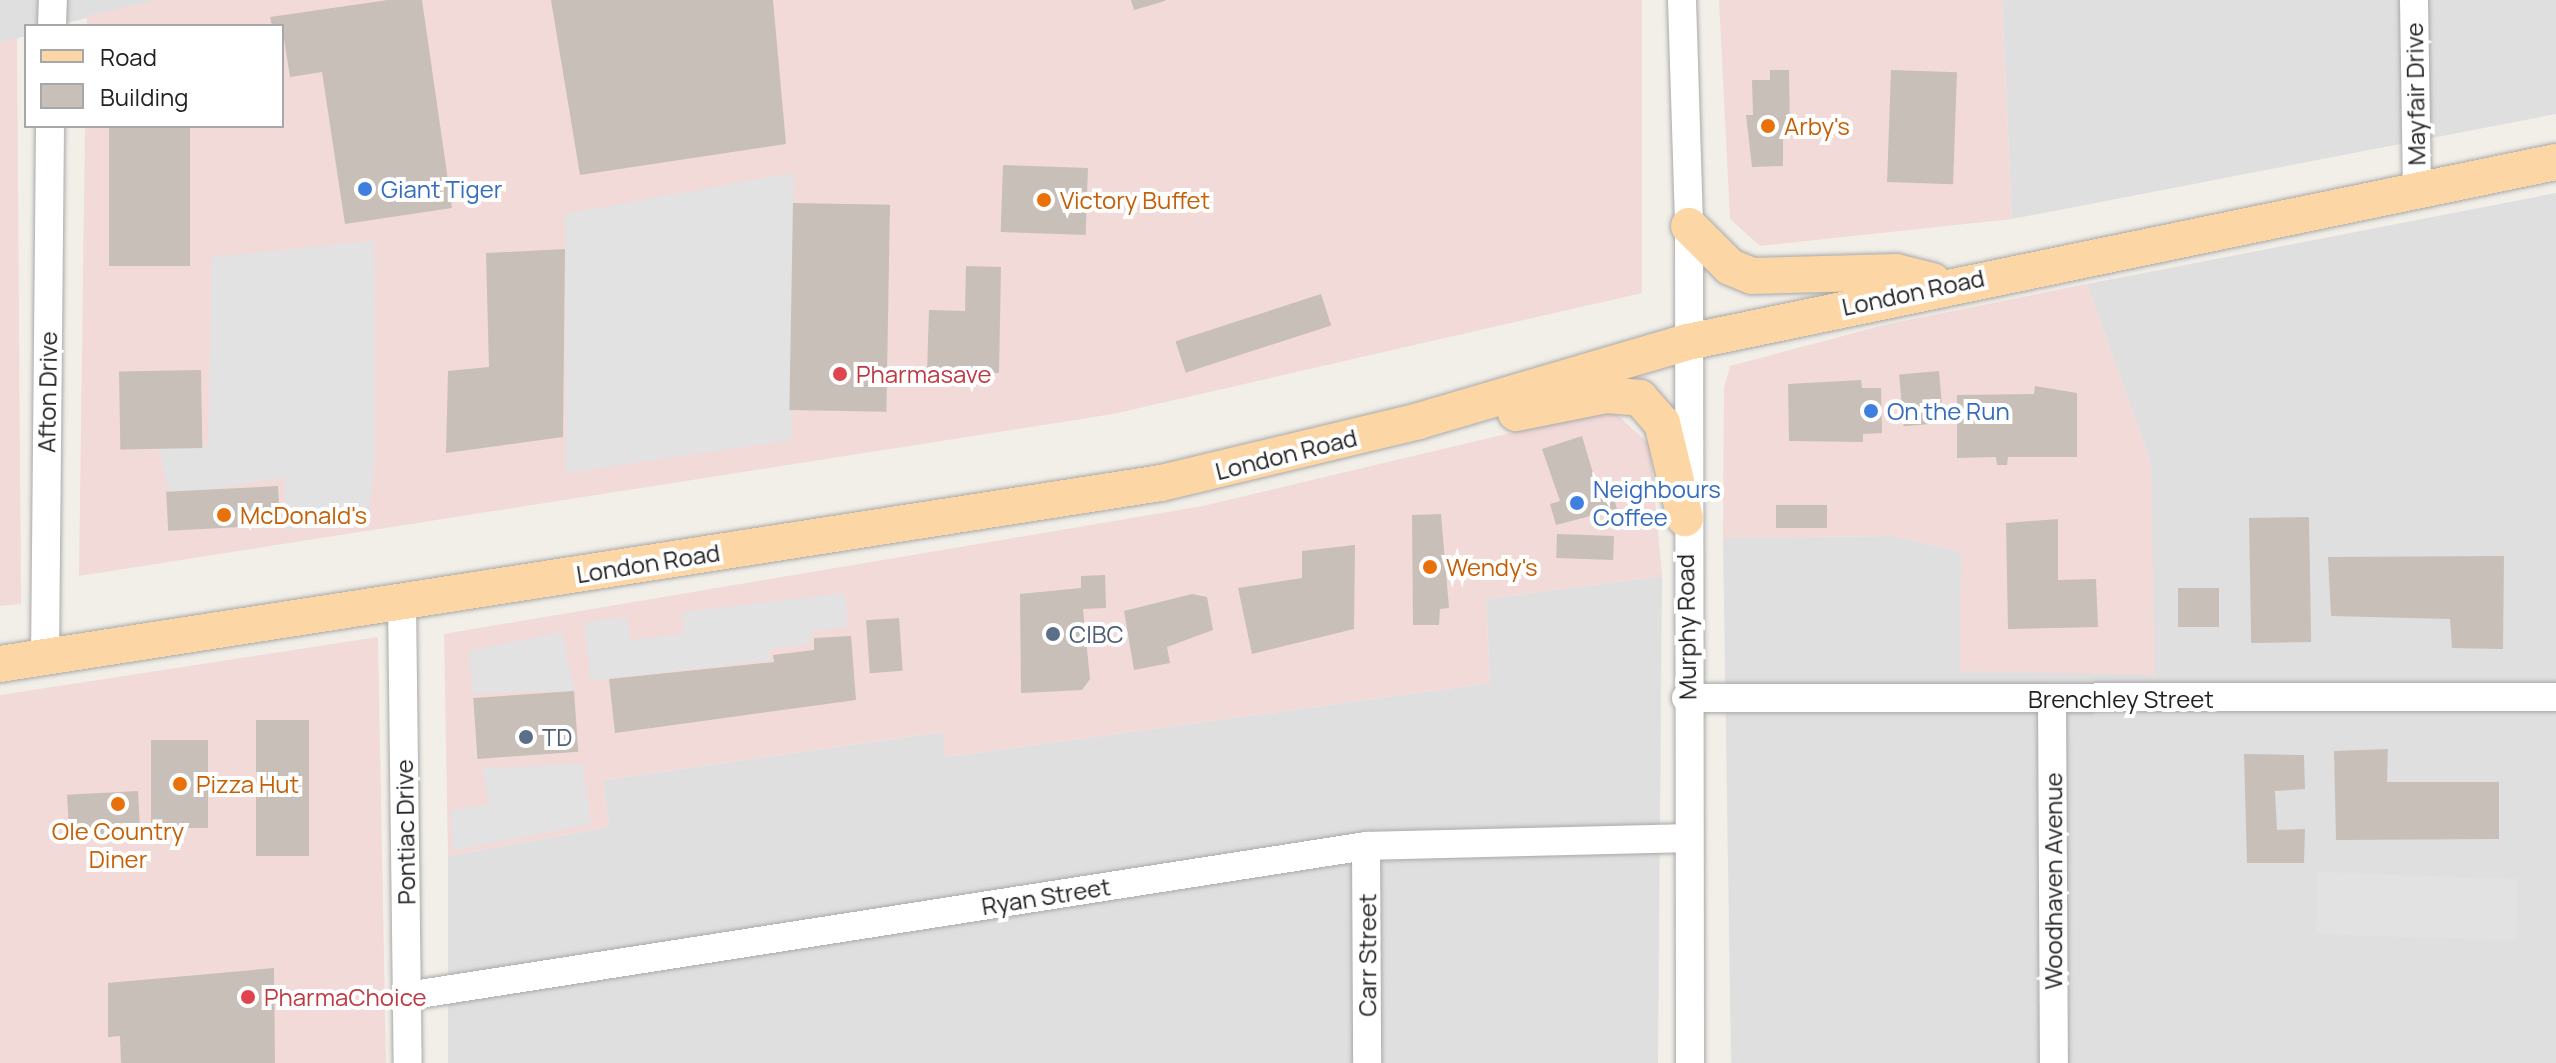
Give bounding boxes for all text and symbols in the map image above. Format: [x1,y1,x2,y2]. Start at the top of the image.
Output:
street label: Mayfair Drive [2399,22,2431,166]
legend [24,24,284,128]
text: Road [100,40,157,73]
text: Building [100,80,188,113]
place label: Arby's [1784,112,1850,140]
marker: Arby's [1759,117,1777,135]
place label: Giant Tiger [381,175,502,203]
marker: Giant Tiger [356,180,374,198]
place label: Victory Buffet [1060,186,1210,214]
marker: Victory Buffet [1035,191,1053,209]
street label: London Road [1839,263,1987,321]
street label: Afton Drive [32,331,62,453]
place label: Pharmasave [856,360,992,388]
marker: Pharmasave [831,365,849,383]
place label: On the Run [1887,397,2010,425]
marker: On the Run [1862,402,1880,420]
street label: London Road [1212,422,1360,486]
place label: Neighbours Coffee [1593,475,1721,531]
marker: Neighbours Coffee [1568,494,1586,512]
place label: McDonald's [240,501,367,529]
marker: McDonald's [215,506,233,524]
street label: London Road [574,537,722,589]
place label: Wendy's [1446,553,1538,581]
street label: Murphy Road [1670,554,1702,700]
marker: Wendy's [1421,558,1439,576]
place label: CIBC [1069,620,1124,648]
marker: CIBC [1044,625,1062,643]
street label: Brenchley Street [2028,685,2214,713]
place label: TD [542,723,572,751]
marker: TD [517,728,535,746]
street label: Pontiac Drive [389,759,421,905]
place label: Pizza Hut [196,770,299,798]
street label: Woodhaven Avenue [2039,772,2067,990]
marker: Pizza Hut [171,775,189,793]
marker: Ole Country Diner [109,795,127,813]
place label: Ole Country Diner [52,817,184,873]
street label: Ryan Street [979,872,1113,920]
street label: Carr Street [1353,893,1381,1017]
place label: PharmaChoice [264,983,427,1011]
marker: PharmaChoice [239,988,257,1006]

